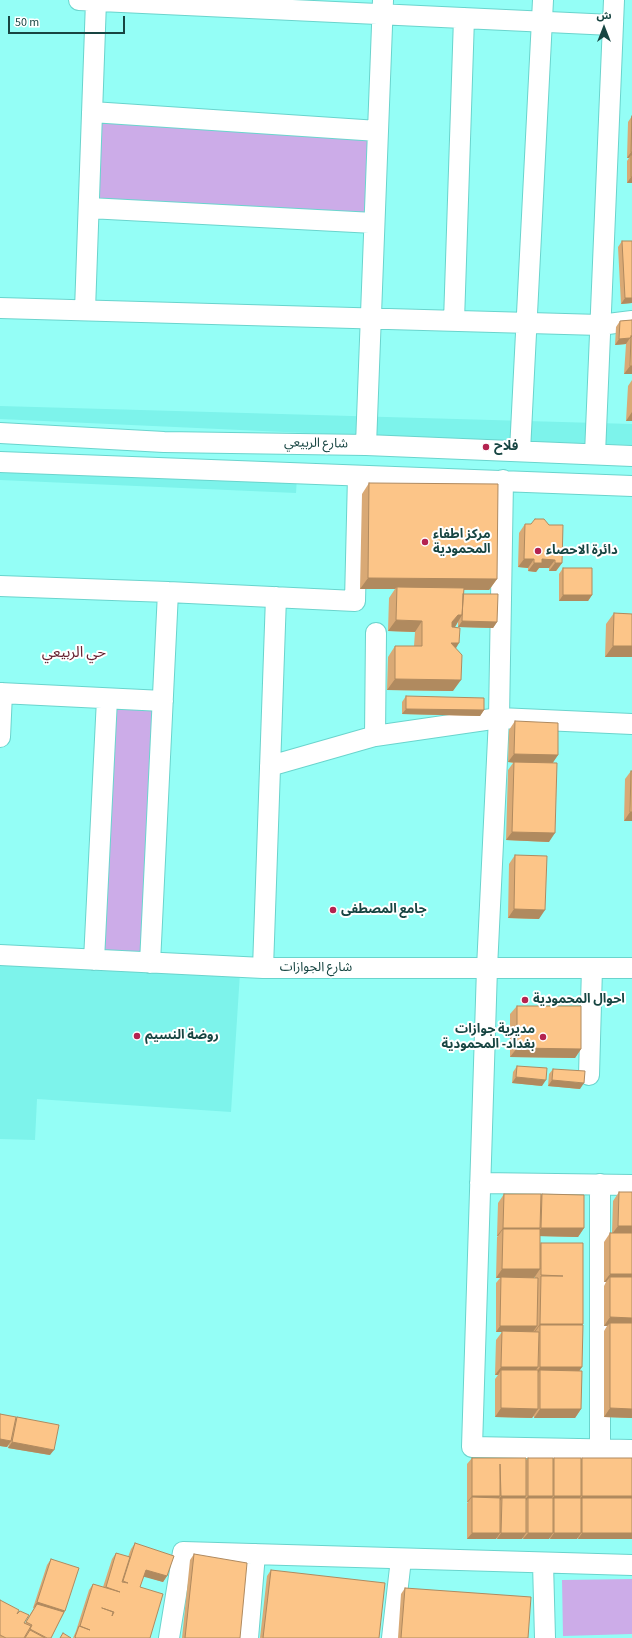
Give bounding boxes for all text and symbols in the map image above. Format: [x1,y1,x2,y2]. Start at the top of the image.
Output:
scale bar [10,8,127,34]
north arrow [584,8,624,48]
text: ش [596,8,612,23]
text: 50 m [15,14,39,31]
street label: شارع الربيعي [284,436,348,452]
place label: فلاح [494,439,518,455]
marker: فلاح [481,442,491,452]
place label: مركز اطفاء المحمودية [433,527,491,558]
marker: مركز اطفاء المحمودية [420,537,430,547]
place label: دائرة الاحصاء [546,543,618,559]
marker: دائرة الاحصاء [533,546,543,556]
district label: حي الربيعي [42,645,106,663]
place label: جامع المصطفى [341,902,427,918]
marker: جامع المصطفى [328,905,338,915]
street label: شارع الجوازات [280,960,352,976]
place label: احوال المحمودية [533,992,625,1008]
marker: احوال المحمودية [520,995,530,1005]
place label: مديرية جوازات بغداد- المحمودية [442,1022,535,1053]
place label: روضة النسيم [145,1028,219,1044]
marker: روضة النسيم [132,1031,142,1041]
marker: مديرية جوازات بغداد- المحمودية [538,1032,548,1042]

